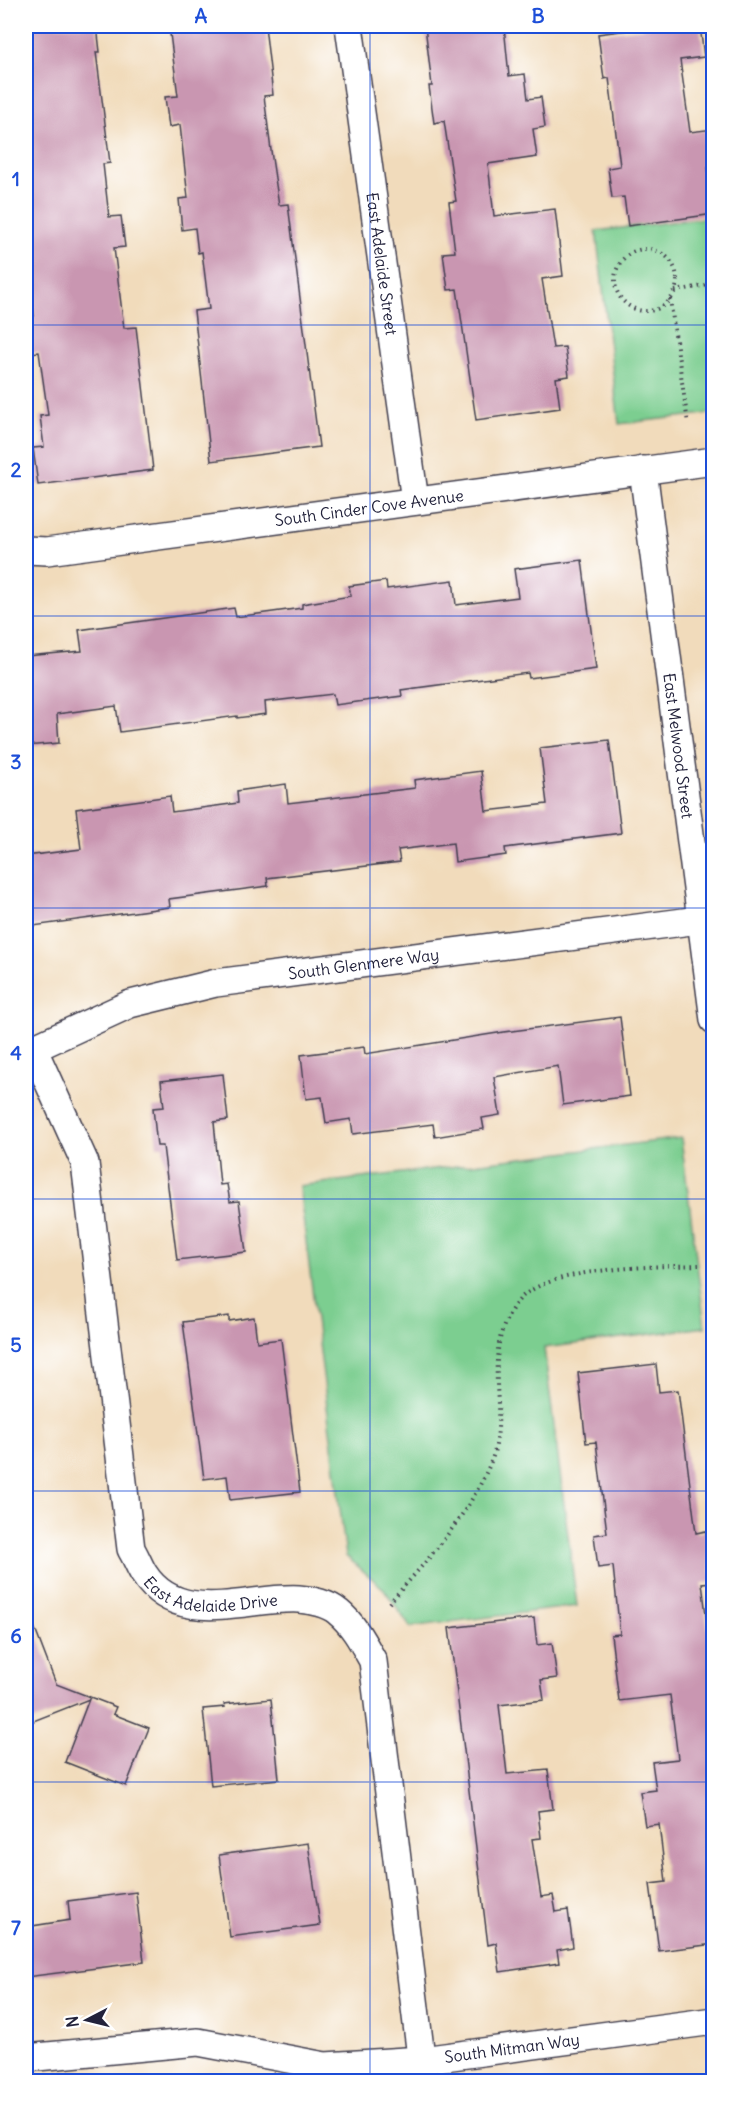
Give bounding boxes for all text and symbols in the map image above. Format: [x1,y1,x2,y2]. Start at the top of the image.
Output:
text: A [195,3,208,28]
text: B [531,3,545,28]
text: 1 [12,166,20,191]
street label: East Adelaide Street [362,191,402,337]
text: 2 [11,457,22,482]
street label: South Cinder Cove Avenue [273,485,465,530]
street label: East Melwood Street [659,672,698,820]
text: 3 [10,749,22,774]
street label: South Glenmere Way [287,944,440,983]
text: 4 [10,1040,22,1065]
text: 5 [10,1332,22,1357]
street label: East Adelaide Drive [139,1572,278,1616]
text: 6 [10,1623,22,1648]
text: 7 [11,1915,21,1940]
north arrow [57,1990,117,2050]
text: N [62,2015,83,2029]
street label: South Mitman Way [443,2029,581,2067]

